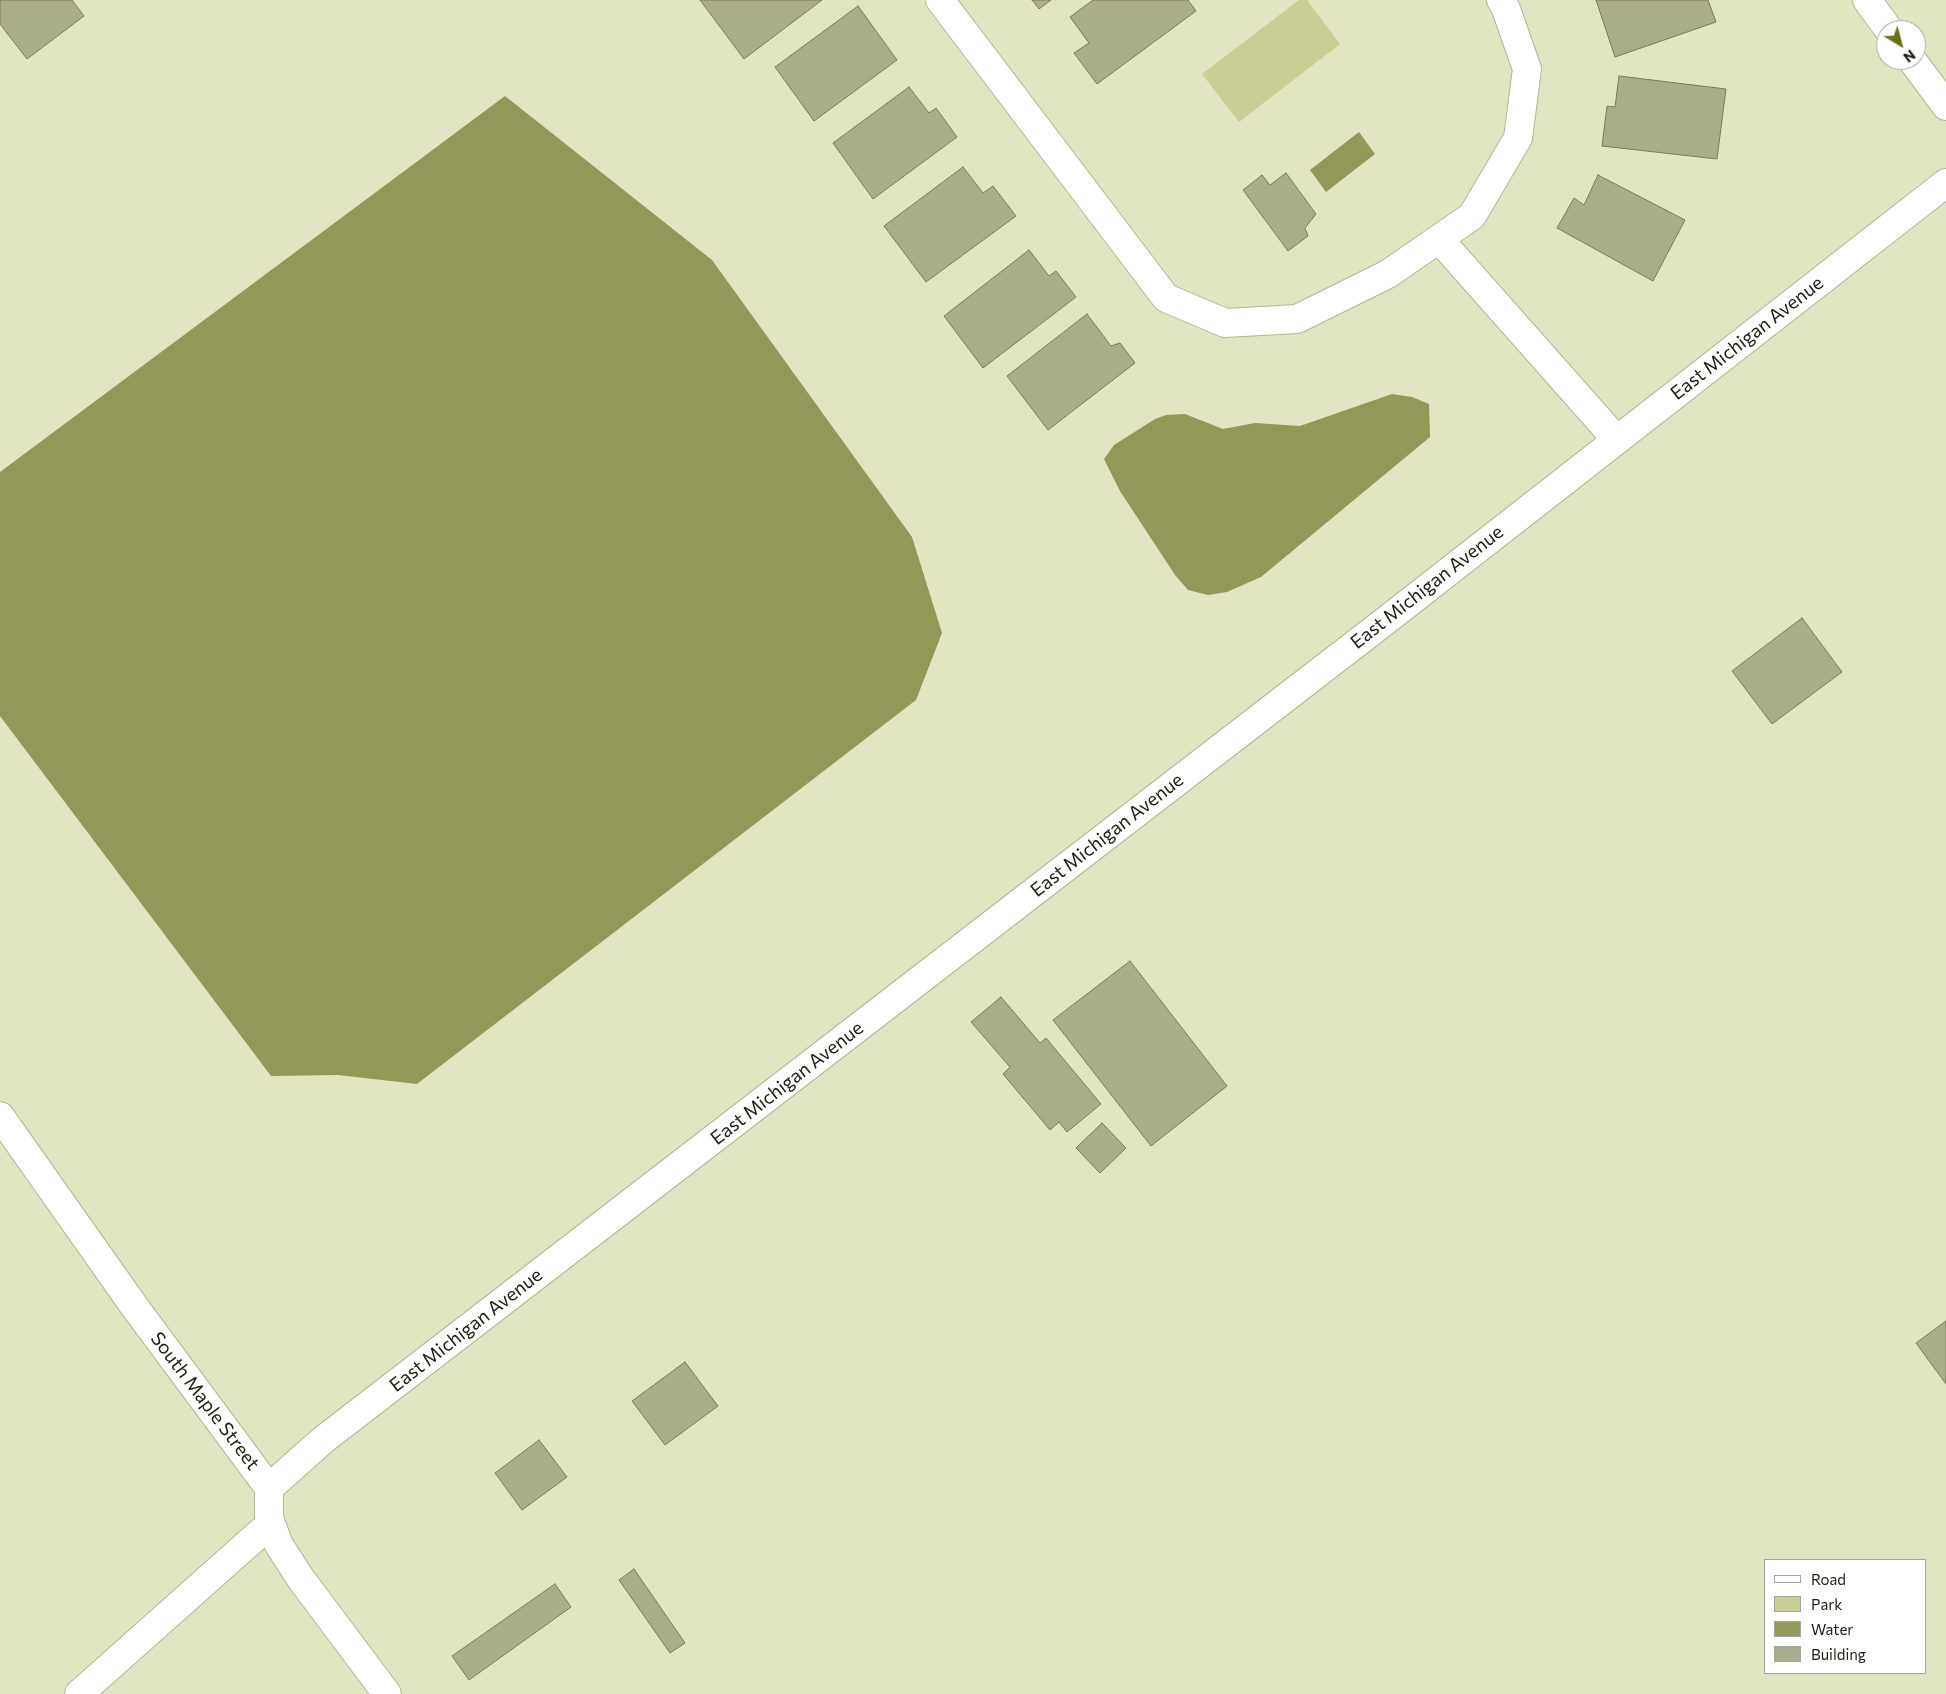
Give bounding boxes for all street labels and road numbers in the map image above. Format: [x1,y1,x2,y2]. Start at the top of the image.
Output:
street label: East Michigan Avenue [1666,271,1828,405]
street label: East Michigan Avenue [1346,520,1508,654]
street label: East Michigan Avenue [1026,768,1188,902]
street label: East Michigan Avenue [706,1016,868,1150]
street label: East Michigan Avenue [385,1263,547,1397]
street label: South Maple Street [146,1328,264,1474]

